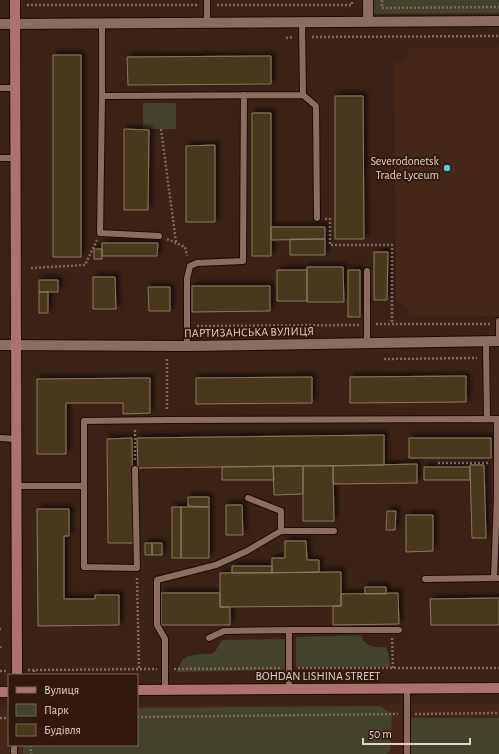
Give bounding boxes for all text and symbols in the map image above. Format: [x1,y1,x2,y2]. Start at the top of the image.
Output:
place label: Severodonetsk Trade Lyceum [370,155,440,182]
marker: Severodonetsk Trade Lyceum [442,163,452,173]
street label: ПАРТИЗАНСЬКА ВУЛИЦЯ [184,325,314,339]
street label: BOHDAN LISHINA STREET [256,670,381,682]
legend [8,674,138,746]
text: Вулиця [44,684,79,697]
text: Парк [44,704,69,716]
scale bar [363,720,470,746]
text: Будівля [44,724,81,737]
text: 50 m [369,728,392,740]

